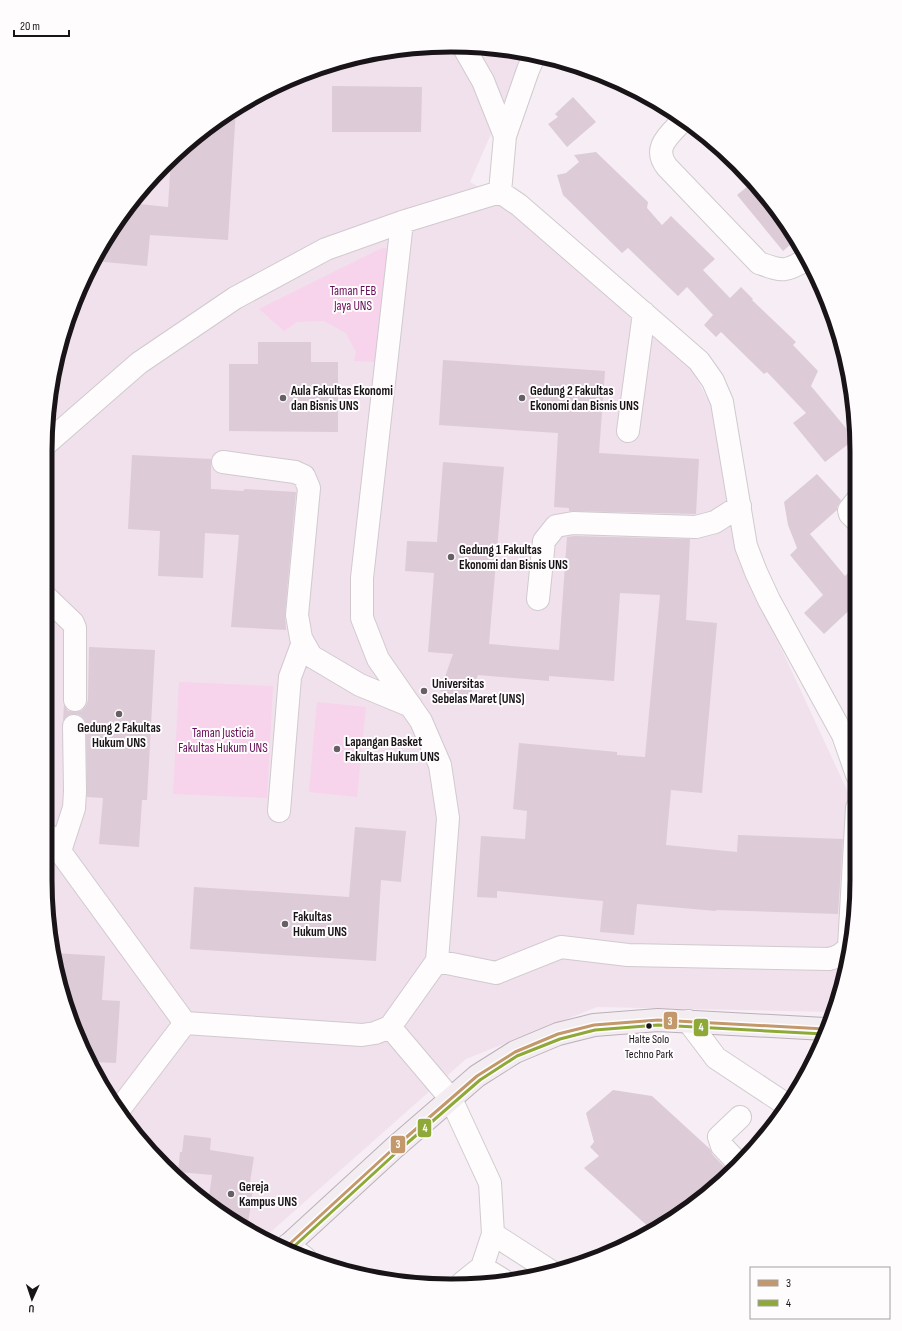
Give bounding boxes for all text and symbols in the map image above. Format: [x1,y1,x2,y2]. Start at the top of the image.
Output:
scale bar [14,12,69,38]
text: 20 m [20,19,40,34]
park label: Taman FEB Jaya UNS [330,283,377,314]
place label: Aula Fakultas Ekonomi dan Bisnis UNS [290,383,393,414]
place label: Gedung 2 Fakultas Ekonomi dan Bisnis UNS [530,383,639,414]
marker: Aula Fakultas Ekonomi dan Bisnis UNS [278,393,288,403]
marker: Gedung 2 Fakultas Ekonomi dan Bisnis UNS [517,393,527,403]
place label: Gedung 1 Fakultas Ekonomi dan Bisnis UNS [459,542,568,573]
marker: Gedung 1 Fakultas Ekonomi dan Bisnis UNS [446,552,456,562]
place label: Universitas Sebelas Maret (UNS) [432,676,524,707]
marker: Universitas Sebelas Maret (UNS) [419,686,429,696]
marker: Gedung 2 Fakultas Hukum UNS [114,709,124,719]
place label: Gedung 2 Fakultas Hukum UNS [77,720,161,751]
park label: Taman Justicia Fakultas Hukum UNS [178,725,268,756]
place label: Lapangan Basket Fakultas Hukum UNS [345,734,440,765]
marker: Lapangan Basket Fakultas Hukum UNS [332,744,342,754]
place label: Fakultas Hukum UNS [293,909,347,940]
marker: Fakultas Hukum UNS [280,919,290,929]
line badge: 3 [663,1011,678,1030]
text: 3 [668,1015,673,1028]
line badge: 4 [693,1018,709,1037]
marker: Halte Solo Techno Park [644,1021,654,1031]
text: 4 [698,1021,704,1034]
place label: Halte Solo Techno Park [625,1032,674,1062]
line badge: 4 [417,1118,432,1138]
text: 4 [422,1122,428,1135]
line badge: 3 [390,1135,406,1154]
text: 3 [396,1138,401,1151]
place label: Gereja Kampus UNS [239,1179,297,1210]
marker: Gereja Kampus UNS [226,1189,236,1199]
legend [750,1267,890,1319]
text: 3 [786,1276,791,1291]
north arrow [12,1279,52,1319]
text: 4 [786,1296,791,1311]
text: U [28,1302,35,1315]

